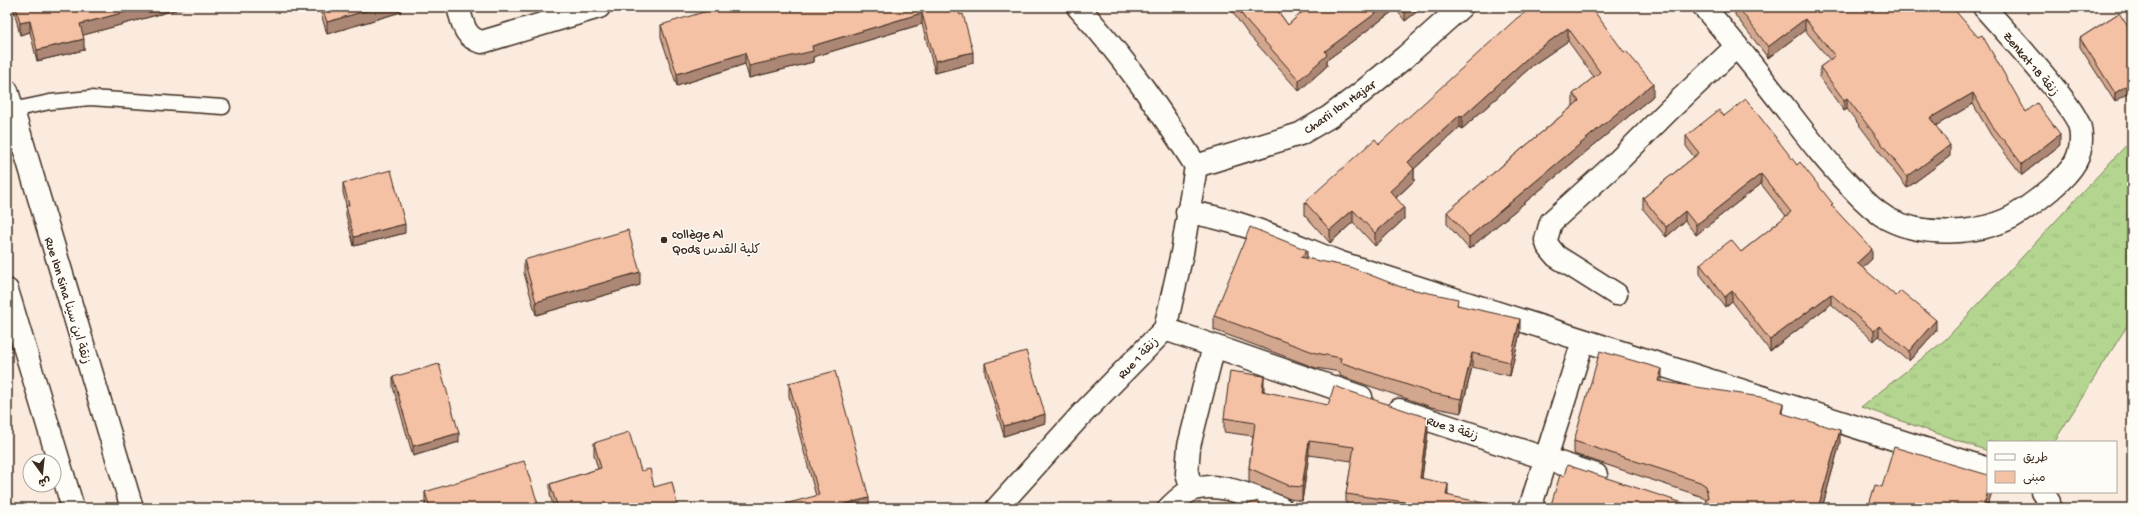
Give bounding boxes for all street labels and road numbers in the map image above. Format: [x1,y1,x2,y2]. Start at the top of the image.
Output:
street label: Zenkat 18 زنقة [1999,29,2061,100]
street label: Charii Ibn Hajar [1302,77,1380,138]
street label: Rue Ibn Sina زنقة ابن سينا [40,236,93,366]
street label: Rue 1 زنقة [1115,335,1162,383]
street label: Rue 3 زنقة [1424,414,1480,445]

